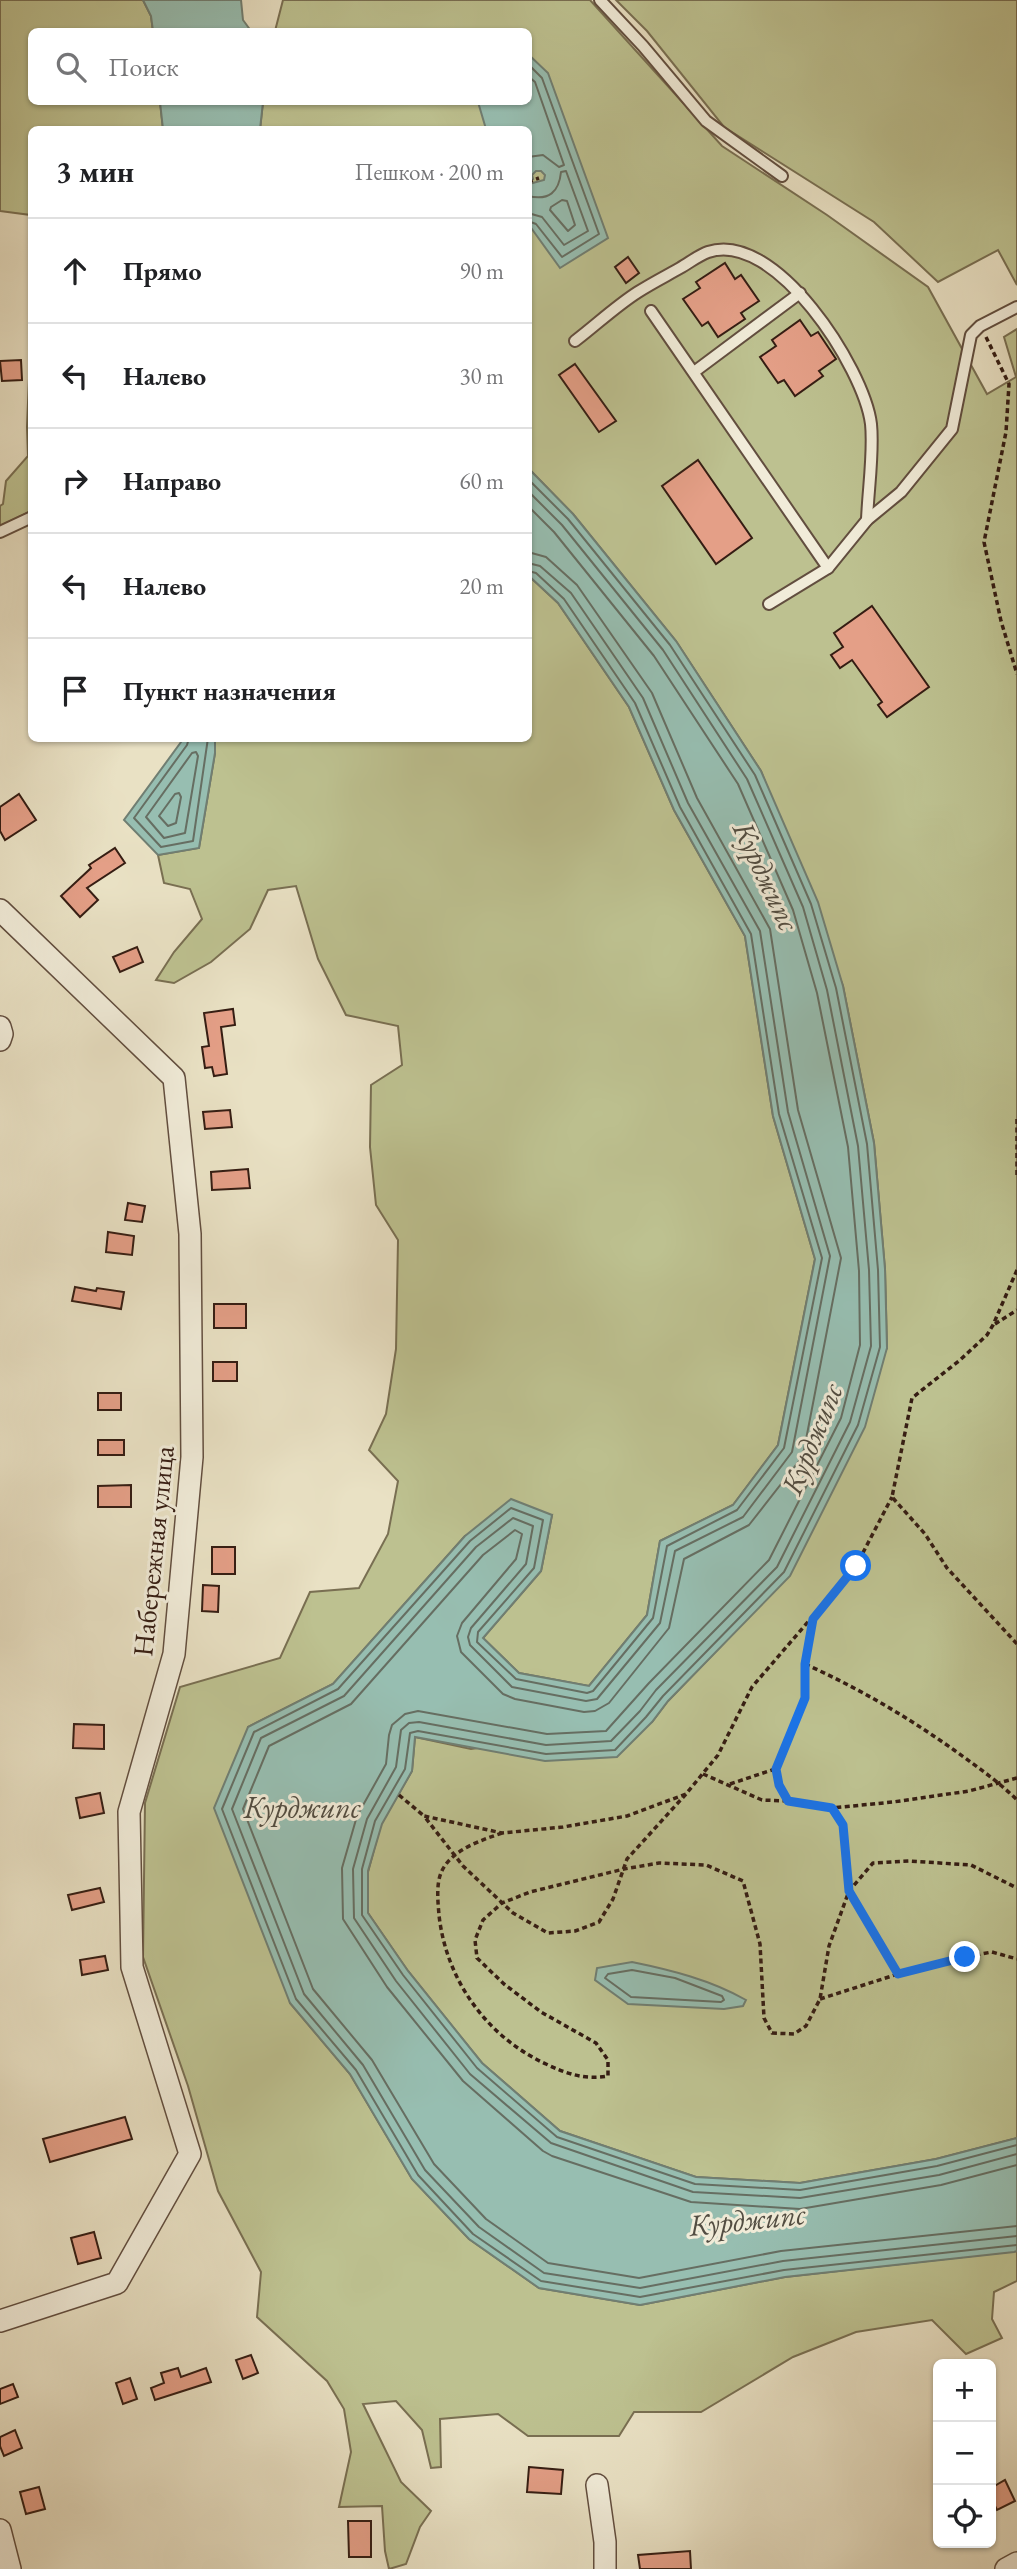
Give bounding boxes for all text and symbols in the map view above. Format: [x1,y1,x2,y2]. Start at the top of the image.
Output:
search box [28,28,532,105]
icon: search [52,48,90,86]
text: Поиск [108,50,179,84]
text: 3 мин [56,152,134,191]
text: Пешком · 200 m [355,157,504,187]
icon: ahead [56,252,94,290]
text: Прямо [123,254,202,288]
text: 90 m [459,256,504,286]
icon: left [56,357,94,395]
text: Налево [123,359,206,393]
text: 30 m [459,361,504,391]
icon: right [56,462,94,500]
text: Направо [123,464,221,498]
text: 60 m [459,466,504,496]
icon: left [56,567,94,605]
text: Налево [123,569,206,603]
text: 20 m [459,571,504,601]
icon: arrive [56,672,94,710]
text: Пункт назначения [123,674,336,708]
water label: Курджипс [724,814,809,937]
water label: Курджипс [771,1377,852,1501]
street label: Набережная улица [124,1443,182,1658]
route start [840,1550,871,1581]
water label: Курджипс [243,1788,361,1827]
route end [949,1941,980,1972]
water label: Курджипс [686,2194,808,2245]
map controls [933,2359,996,2548]
button: + [933,2359,996,2422]
button: − [933,2422,996,2485]
button: locate [933,2485,996,2548]

